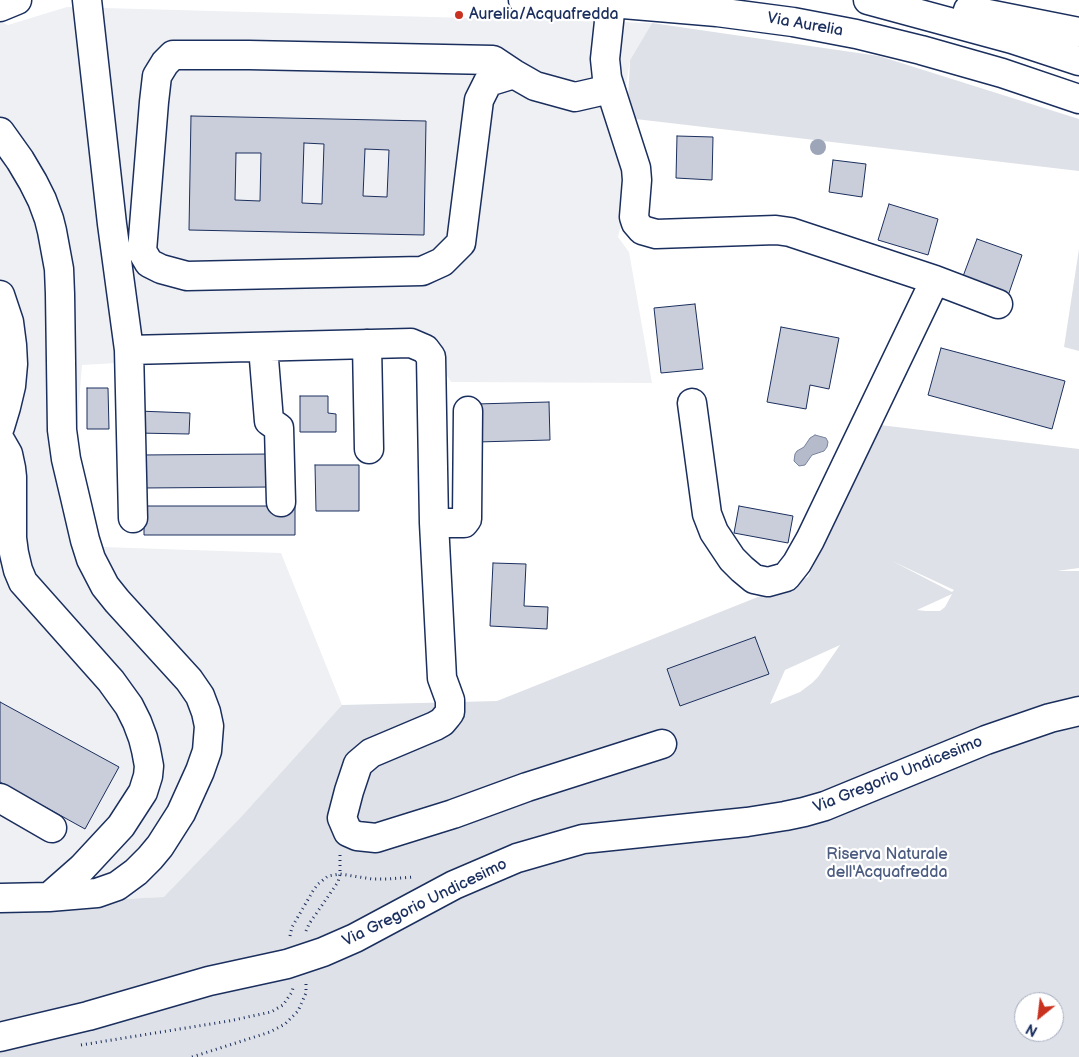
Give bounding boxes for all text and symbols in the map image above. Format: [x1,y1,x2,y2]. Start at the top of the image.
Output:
place label: Aurelia/Acquafredda [469,5,619,25]
marker: Aurelia/Acquafredda [453,9,465,21]
street label: Via Aurelia [765,9,845,41]
street label: Via Gregorio Undicesimo [811,732,985,818]
park label: Riserva Naturale dell'Acquafredda [826,845,948,883]
street label: Via Gregorio Undicesimo [340,855,510,951]
north arrow [1014,992,1064,1042]
text: N [1023,1020,1041,1040]

